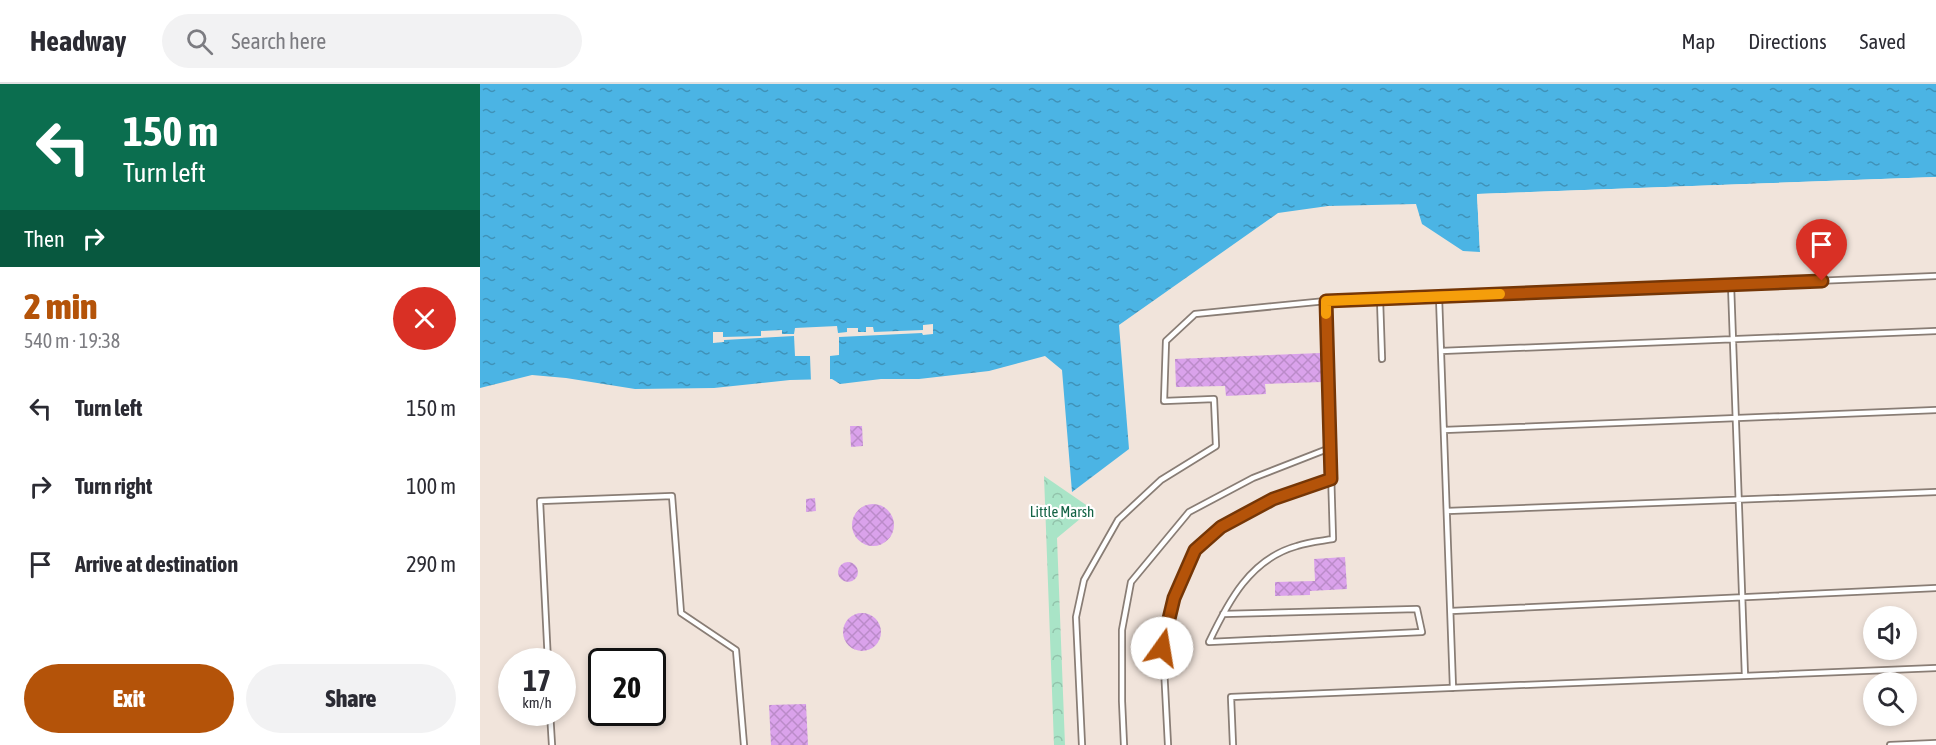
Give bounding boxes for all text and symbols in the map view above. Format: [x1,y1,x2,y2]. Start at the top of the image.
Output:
search box [162,14,582,68]
text: Headway [30,25,126,57]
icon: search [183,25,216,58]
text: Search here [231,28,326,54]
text: Map [1681,29,1715,53]
text: Directions [1748,29,1827,53]
text: Saved [1860,29,1906,53]
text: 150 m [123,107,218,155]
icon: left [24,108,102,186]
text: Turn left [123,157,206,188]
pin [1796,219,1847,281]
icon: right [77,222,110,255]
text: Then [24,226,65,252]
icon: arrive [1805,228,1838,261]
text: 2 min [24,285,98,327]
button: close [393,287,456,350]
text: 540 m · 19:38 [24,329,120,352]
icon: left [24,392,57,425]
text: Turn left [75,395,142,421]
text: 150 m [406,395,456,421]
icon: right [24,470,57,503]
text: Turn right [75,473,152,499]
text: 100 m [406,473,456,499]
park label: Little Marsh [1030,503,1094,520]
icon: arrive [24,548,57,581]
text: Arrive at destination [75,551,238,577]
text: 290 m [406,551,456,577]
map controls [1863,606,1917,726]
button: sound [1863,606,1917,660]
position arrow [1130,616,1194,680]
speed limit sign: 20 [588,648,666,726]
text: 17 [523,663,551,697]
button: Exit [24,664,234,733]
button: Share [246,664,456,733]
button: search [1863,672,1917,726]
text: km/h [522,694,552,711]

